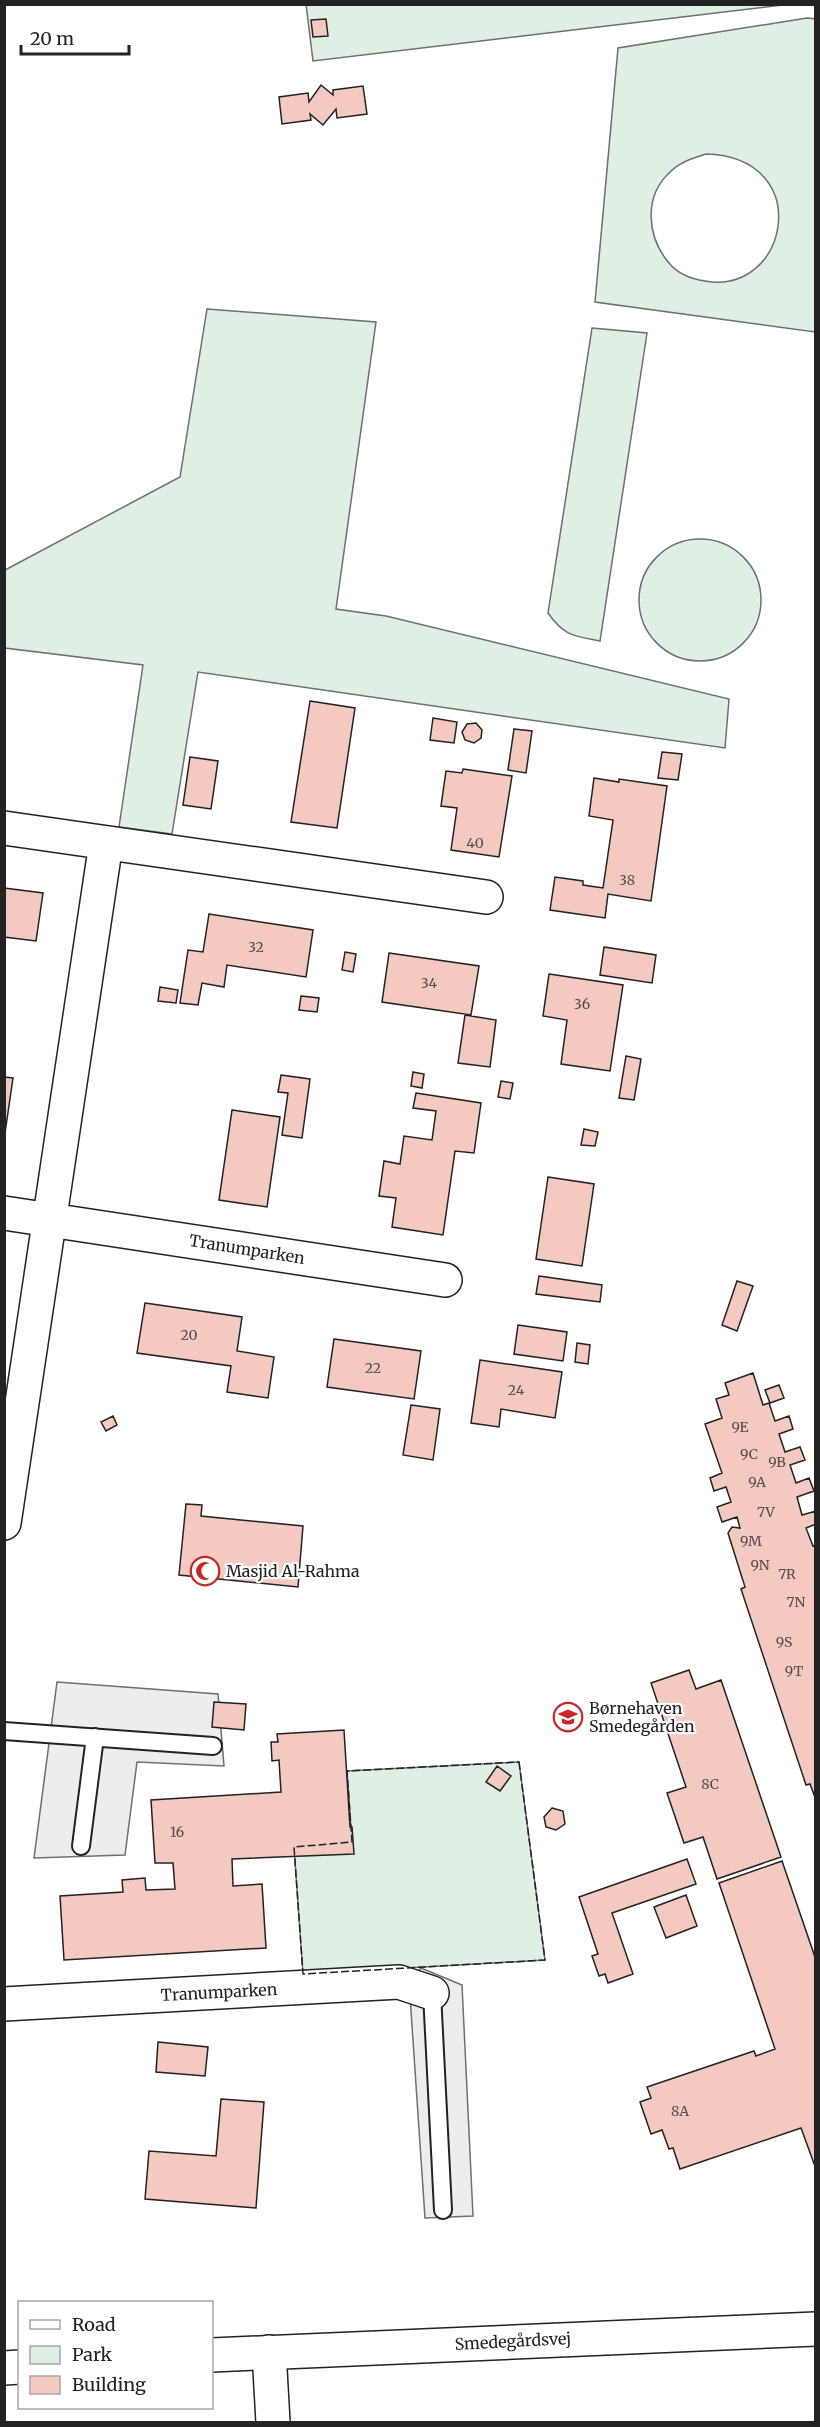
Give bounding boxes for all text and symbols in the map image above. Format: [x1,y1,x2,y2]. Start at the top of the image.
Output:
scale bar [21,18,129,56]
text: 20 m [30,27,74,50]
house number: 40 [466,834,484,852]
house number: 38 [619,871,635,889]
house number: 32 [248,938,264,956]
house number: 34 [421,974,438,992]
house number: 36 [574,995,590,1013]
street label: Tranumparken [188,1230,307,1268]
house number: 20 [180,1326,198,1344]
house number: 22 [365,1359,381,1377]
house number: 24 [508,1381,525,1399]
house number: 9E [732,1418,749,1436]
house number: 9C [740,1445,758,1463]
house number: 9B [768,1453,786,1471]
house number: 9A [748,1473,766,1491]
house number: 7V [757,1503,776,1521]
house number: 9M [740,1532,762,1550]
mosque icon: Masjid Al-Rahma [189,1555,221,1587]
house number: 9N [750,1556,770,1574]
place label: Masjid Al-Rahma [226,1561,360,1581]
house number: 7R [778,1565,796,1583]
house number: 7N [787,1593,806,1611]
house number: 9S [776,1633,792,1651]
house number: 9T [785,1662,803,1680]
place label: Børnehaven Smedegården [589,1698,695,1736]
school or university icon: Børnehaven Smedegården [552,1701,584,1733]
house number: 8C [701,1775,719,1793]
house number: 16 [170,1823,184,1841]
street label: Tranumparken [160,1979,278,2005]
house number: 8A [671,2102,689,2120]
legend [18,2301,213,2409]
text: Road [72,2313,116,2336]
street label: Smedegårdsvej [454,2328,572,2354]
text: Park [72,2343,113,2366]
text: Building [72,2373,146,2396]

